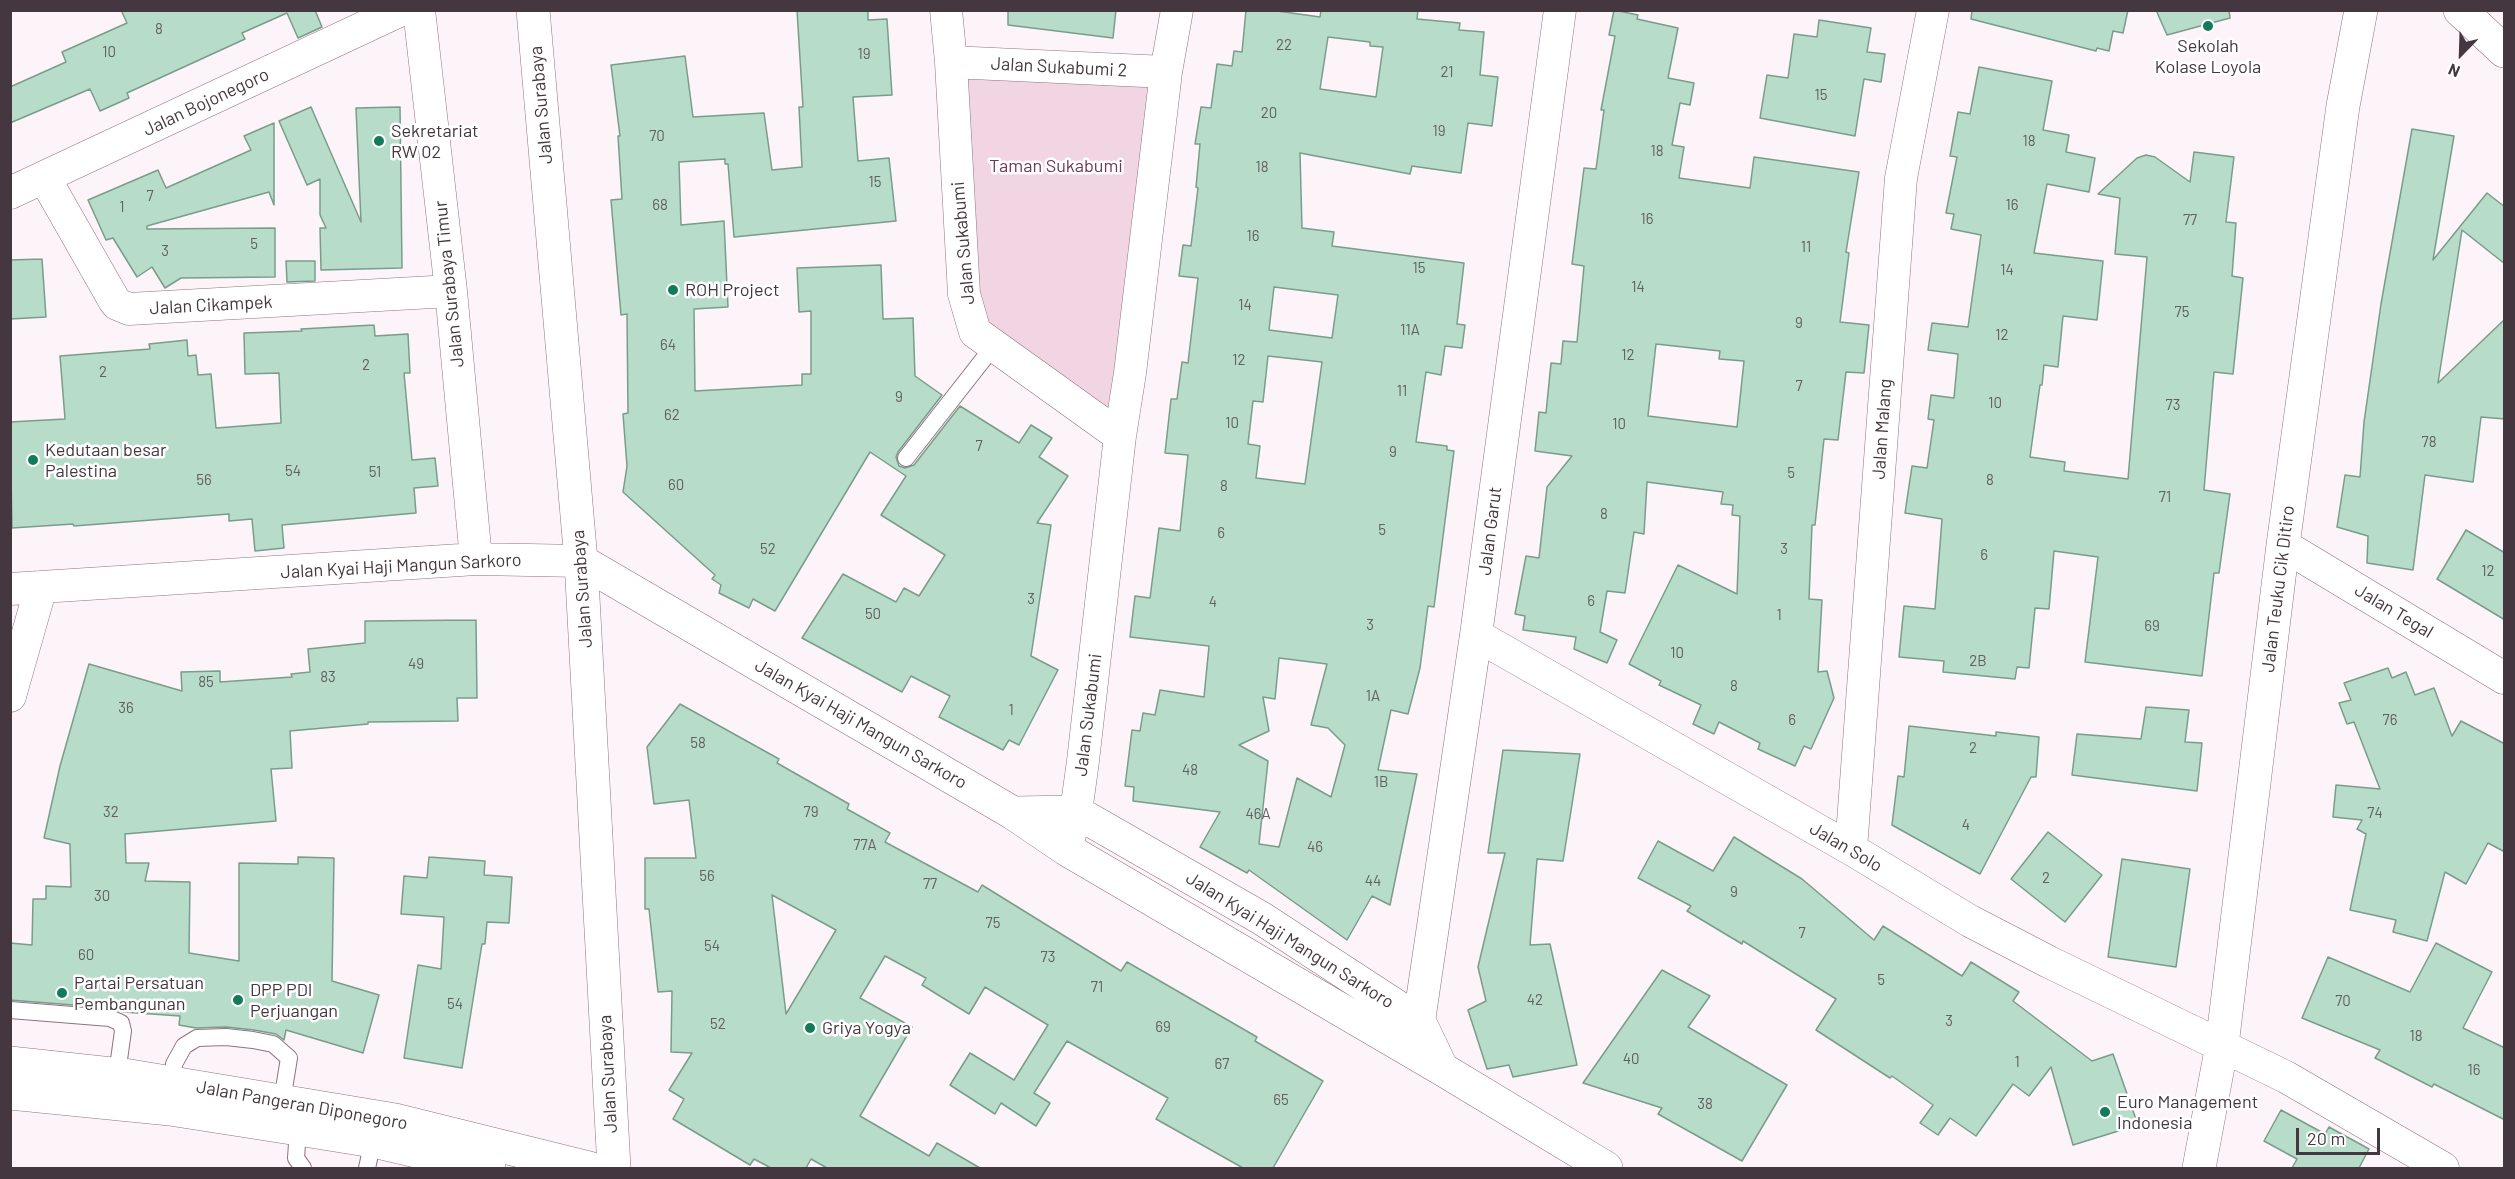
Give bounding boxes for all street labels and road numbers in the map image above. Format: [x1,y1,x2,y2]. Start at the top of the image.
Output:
street label: Jalan Surabaya [525,45,557,165]
street label: Jalan Sukabumi 2 [990,53,1128,81]
street label: Jalan Bojonegoro [140,63,272,141]
street label: Jalan Sukabumi [947,181,979,305]
street label: Jalan Surabaya Timur [430,200,468,368]
street label: Jalan Cikampek [149,291,273,319]
street label: Jalan Malang [1868,378,1896,480]
street label: Jalan Garut [1474,485,1506,577]
street label: Jalan Teuku Cik Ditiro [2257,504,2299,674]
street label: Jalan Surabaya [567,529,597,649]
street label: Jalan Kyai Haji Mangun Sarkoro [280,549,522,583]
street label: Jalan Tegal [2351,579,2437,643]
street label: Jalan Sukabumi [1070,652,1106,778]
street label: Jalan Kyai Haji Mangun Sarkoro [751,654,971,794]
street label: Jalan Solo [1806,818,1886,876]
street label: Jalan Kyai Haji Mangun Sarkoro [1182,867,1398,1013]
street label: Jalan Surabaya [594,1014,622,1134]
street label: Jalan Pangeran Diponegoro [195,1076,409,1134]

